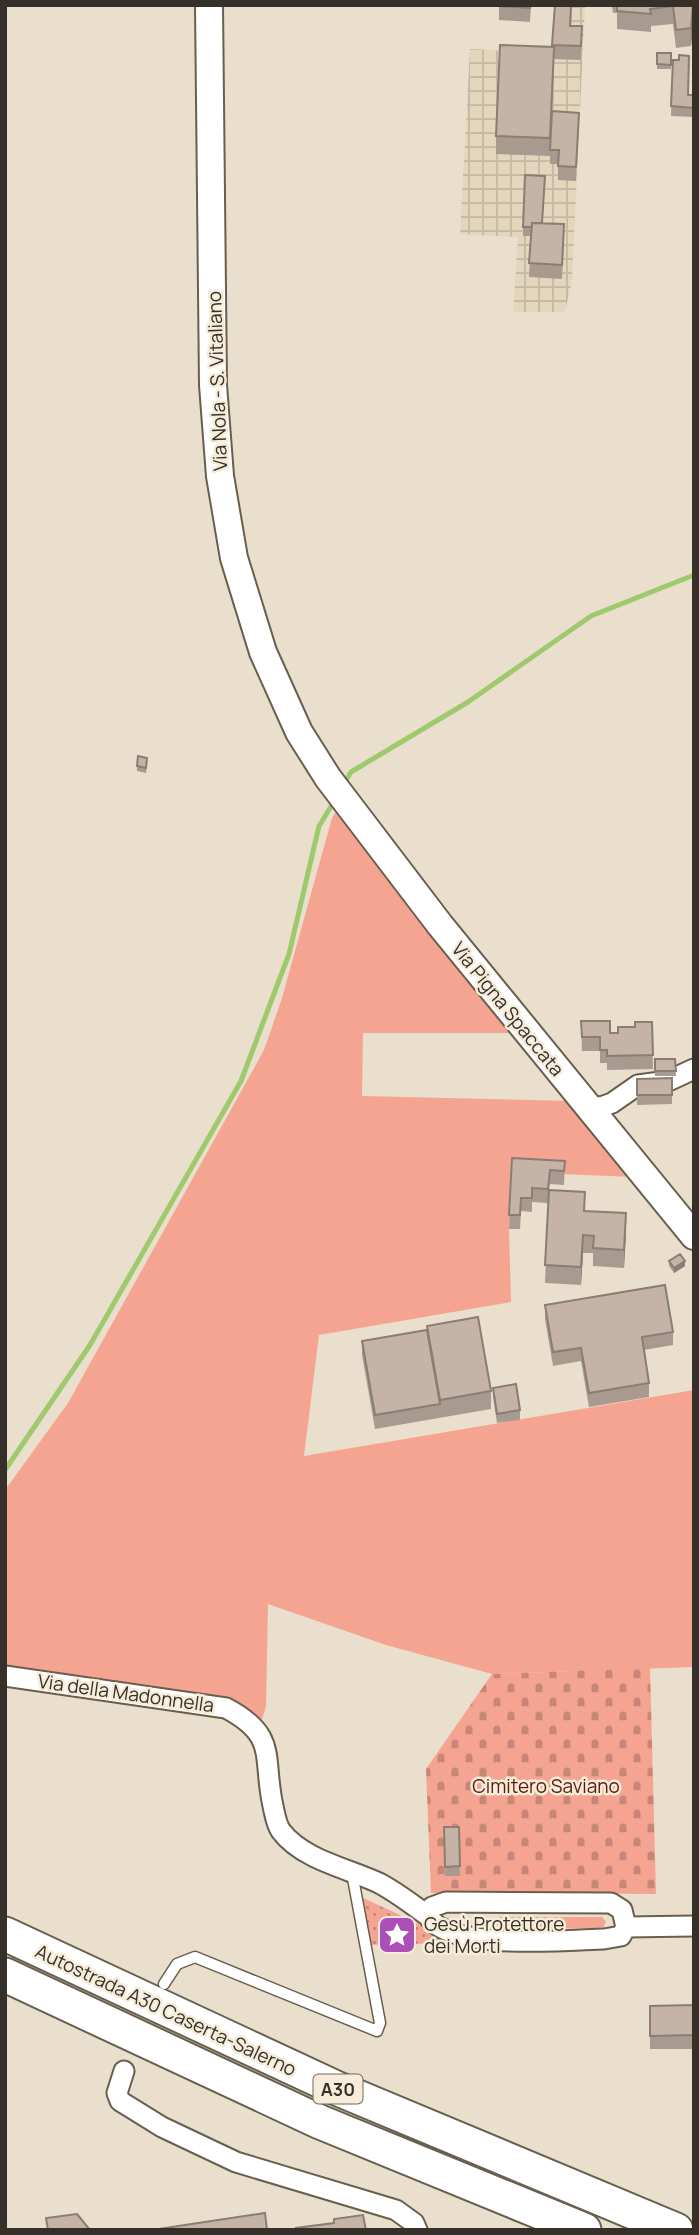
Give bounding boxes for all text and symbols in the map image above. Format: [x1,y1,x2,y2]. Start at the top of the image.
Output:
street label: Via Nola - S. Vitaliano [201,291,233,471]
street label: Via Pigna Spaccata [446,936,570,1082]
street label: Via della Madonnella [36,1668,216,1718]
park label: Cimitero Saviano [472,1773,620,1799]
place label: Gesù Protettore dei Morti [424,1911,564,1959]
place icon: Gesù Protettore dei Morti [376,1914,418,1956]
street label: Autostrada A30 Caserta-Salerno [31,1938,301,2082]
road number: A30 [314,2074,362,2104]

